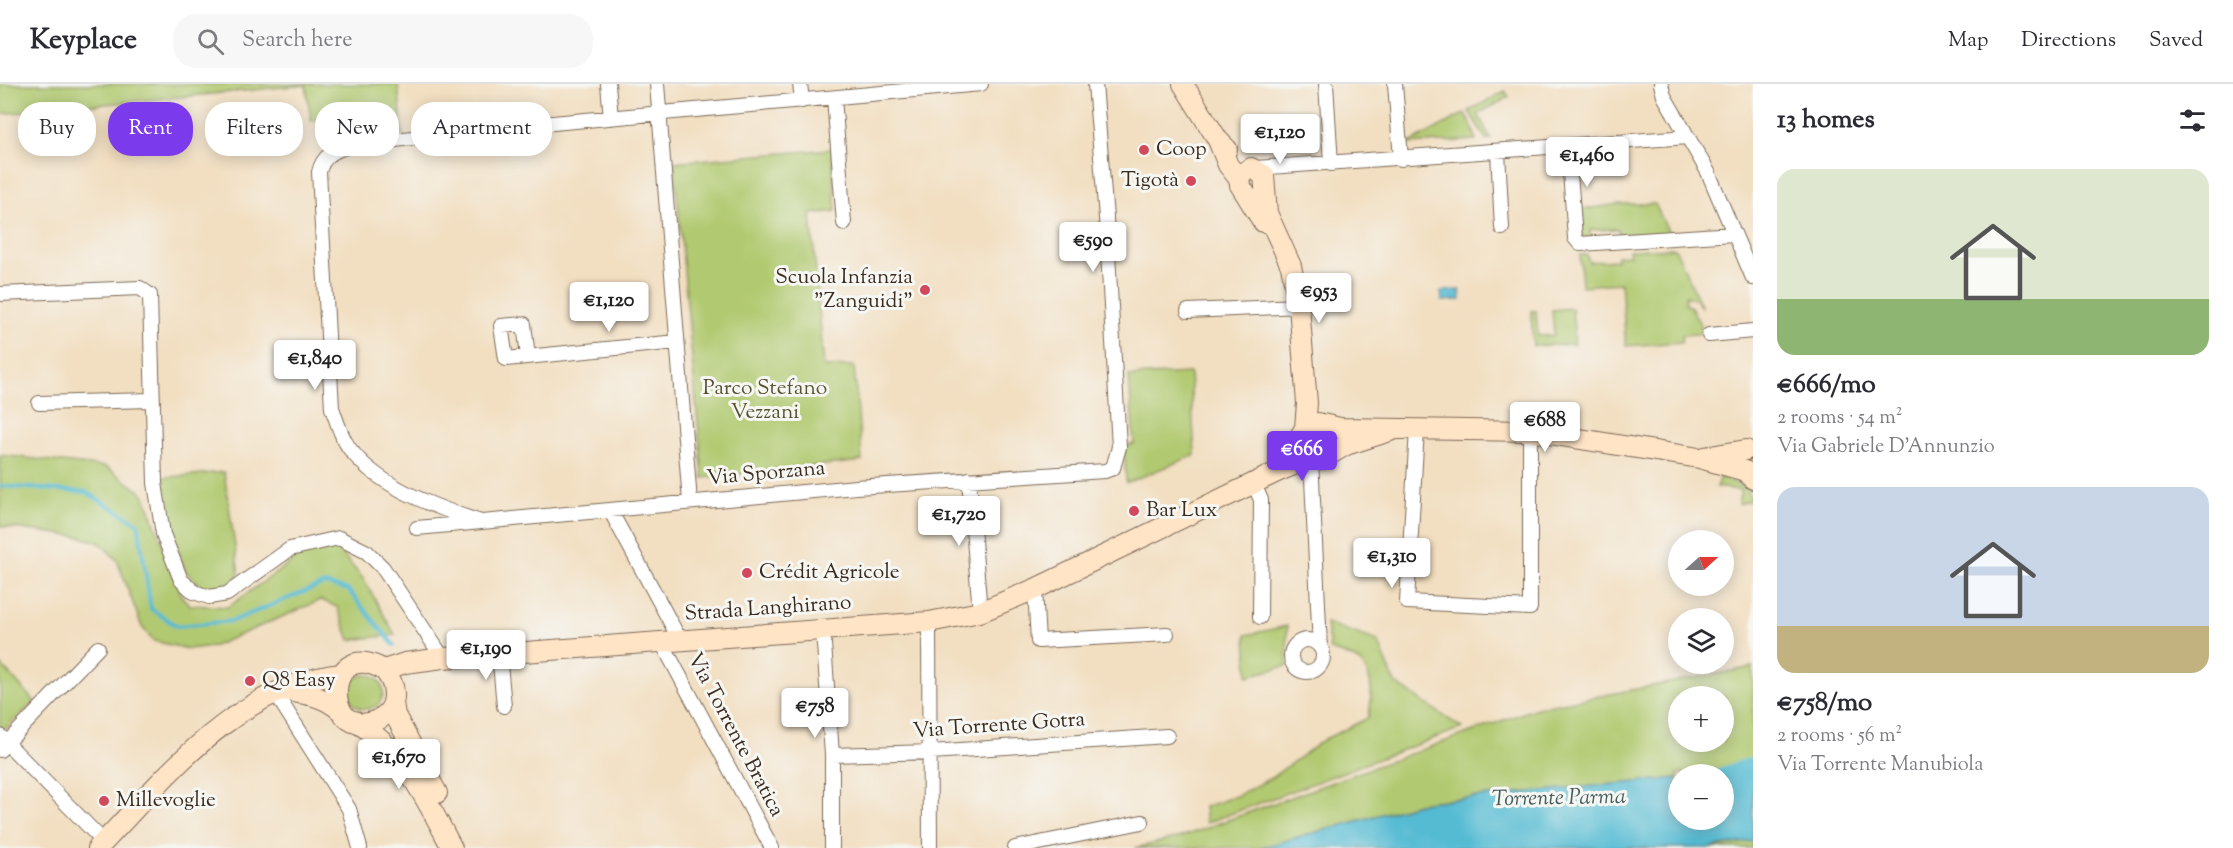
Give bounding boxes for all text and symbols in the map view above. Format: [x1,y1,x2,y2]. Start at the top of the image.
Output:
search box [173,14,593,68]
text: Keyplace [30,21,137,61]
icon: search [194,25,227,58]
text: Search here [242,25,352,57]
text: Map [1948,26,1988,56]
text: Directions [2021,26,2116,56]
text: Saved [2149,26,2203,56]
chip: Buy [18,102,96,156]
chip: Rent [108,102,193,156]
chip: Filters [205,102,303,156]
chip: New [315,102,399,156]
chip: Apartment [411,102,552,156]
text: 13 homes [1777,102,1875,139]
icon: filters [2176,104,2209,137]
pin: €1,120 [1231,114,1329,165]
text: €1,120 [1255,119,1305,148]
place label: Coop [1156,135,1207,165]
pin: €1,460 [1538,137,1636,188]
text: €1,460 [1560,142,1614,171]
marker: Coop [1137,143,1151,157]
place label: Tigotà [1121,166,1179,196]
marker: Tigotà [1184,174,1198,188]
icon: home [1939,208,2047,316]
pin: €590 [1057,222,1129,273]
text: €590 [1073,227,1113,256]
place label: Scuola Infanzia "Zanguidi" [775,263,913,317]
pin: €953 [1283,273,1355,324]
text: €953 [1300,278,1338,307]
pin: €1,120 [560,282,658,333]
marker: Scuola Infanzia "Zanguidi" [918,283,932,297]
text: €1,120 [584,287,634,316]
pin: €1,840 [266,340,364,391]
text: €1,840 [288,345,342,374]
text: €666/mo [1777,367,1876,404]
park label: Parco Stefano Vezzani [703,374,827,428]
pin: €688 [1509,402,1581,453]
text: 2 rooms · 54 m² [1777,404,1902,433]
text: €688 [1524,407,1566,436]
pin: €666 [1266,431,1338,482]
text: Via Gabriele D'Annunzio [1777,433,1995,462]
text: €666 [1281,436,1323,465]
street label: Via Sporzana [705,454,827,494]
pin: €1,720 [910,496,1008,547]
place label: Bar Lux [1146,496,1217,526]
text: €1,720 [932,501,986,530]
marker: Bar Lux [1127,504,1141,518]
icon: home [1939,526,2047,634]
north arrow [1668,530,1734,596]
map controls [1668,530,1734,830]
pin: €1,310 [1343,538,1441,589]
text: €1,310 [1367,543,1417,572]
place label: Crédit Agricole [759,558,900,588]
marker: Crédit Agricole [740,566,754,580]
street label: Strada Langhirano [684,588,852,630]
button: layers [1668,608,1734,674]
pin: €1,190 [437,630,535,681]
text: €1,190 [461,635,511,664]
street label: Via Torrente Bratica [679,648,791,823]
place label: Q8 Easy [262,666,336,696]
marker: Q8 Easy [243,674,257,688]
text: €758/mo [1777,685,1872,722]
button: + [1668,686,1734,752]
pin: €758 [779,688,851,739]
text: €758 [795,693,835,722]
street label: Via Torrente Gotra [912,705,1086,747]
text: 2 rooms · 56 m² [1777,722,1902,751]
pin: €1,670 [350,739,448,790]
text: €1,670 [372,744,426,773]
text: Via Torrente Manubiola [1777,751,1983,780]
button: − [1668,764,1734,830]
water label: Torrente Parma [1492,782,1626,816]
place label: Millevoglie [116,786,216,816]
marker: Millevoglie [97,794,111,808]

